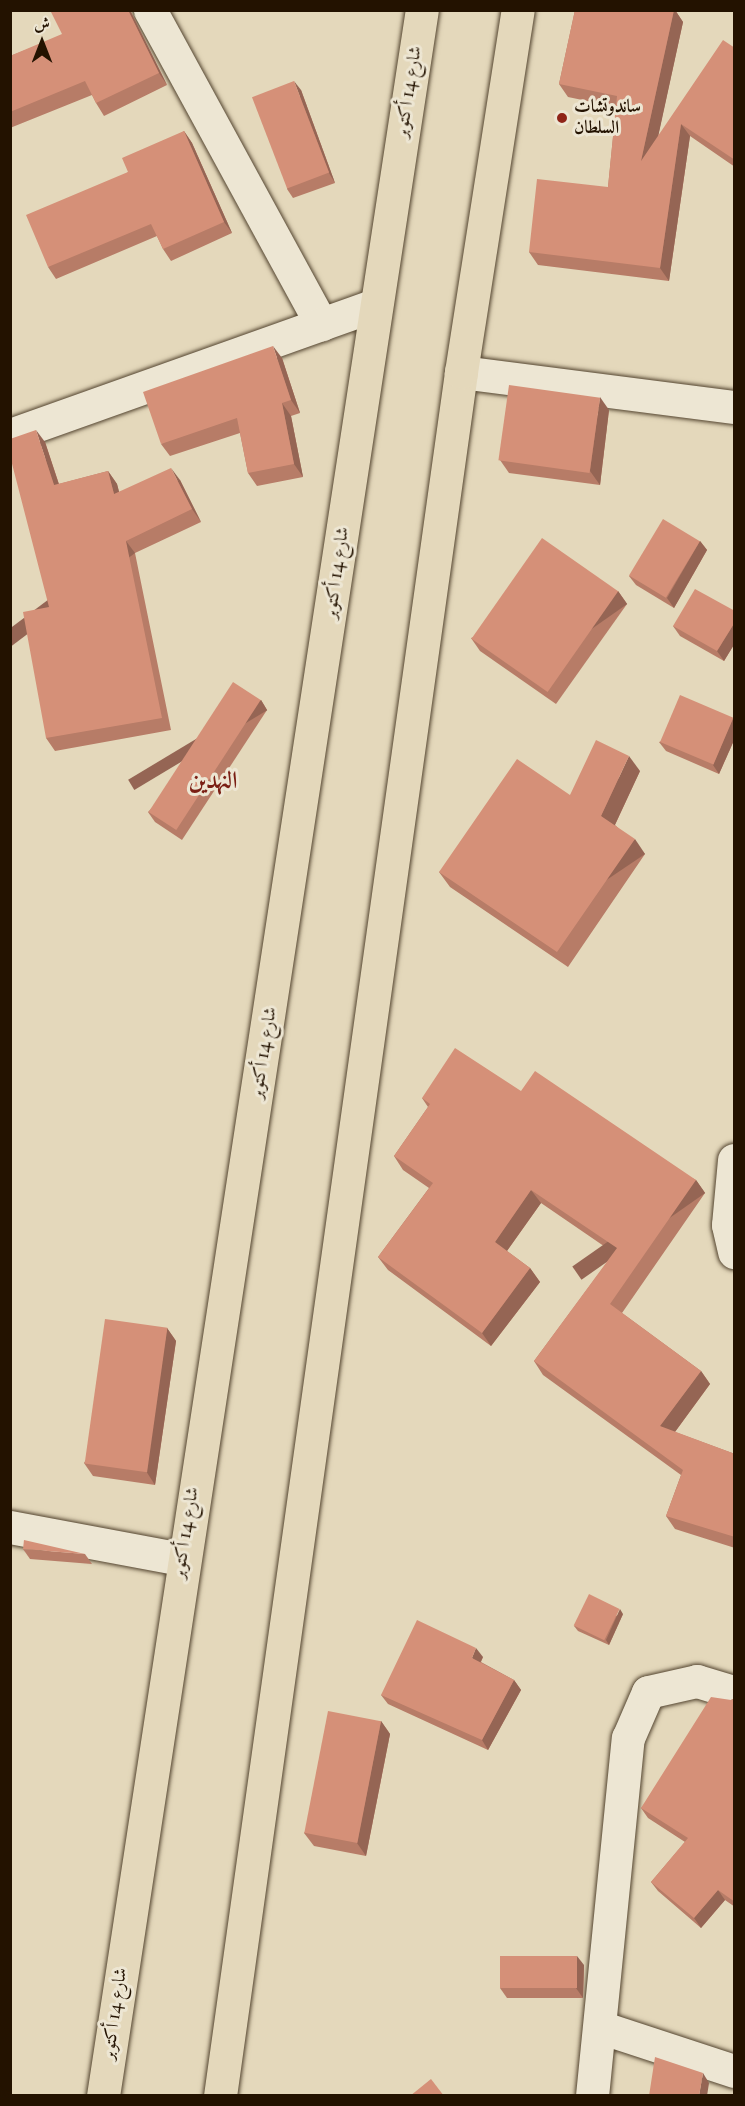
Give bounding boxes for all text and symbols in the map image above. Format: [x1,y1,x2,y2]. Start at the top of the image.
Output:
north arrow [12,12,72,72]
text: ش [34,14,50,33]
street label: شارع 14 أكتوبر [391,45,427,139]
place label: ساندوتشات السلطان [574,97,641,140]
marker: ساندوتشات السلطان [555,111,569,125]
street label: شارع 14 أكتوبر [320,526,354,620]
district label: النهدين [189,767,237,795]
street label: شارع 14 أكتوبر [246,1006,282,1100]
street label: شارع 14 أكتوبر [168,1486,204,1580]
street label: شارع 14 أكتوبر [98,1967,132,2061]

